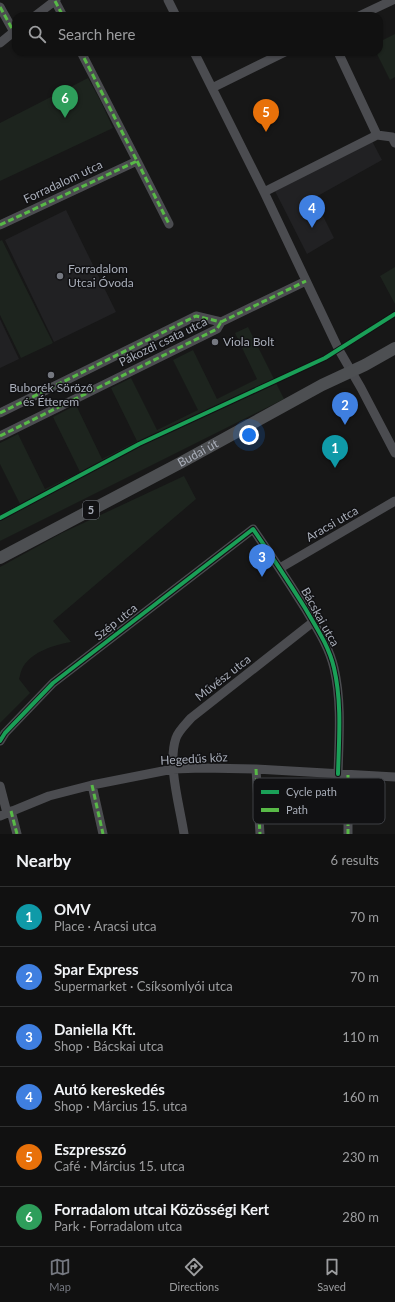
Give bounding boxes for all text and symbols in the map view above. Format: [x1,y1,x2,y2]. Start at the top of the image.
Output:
search box [12,12,383,56]
icon: search [26,23,48,45]
text: Search here [58,25,135,43]
pin: 6 [52,85,78,118]
pin: 5 [253,99,279,132]
street label: Forradalom utca [21,157,105,206]
pin: 4 [299,195,325,228]
place label: Forradalom Utcai Óvoda [68,261,134,290]
marker: Forradalom Utcai Óvoda [55,271,65,281]
street label: Pákozdi csata utca [116,314,209,369]
place label: Viola Bolt [223,334,275,349]
marker: Viola Bolt [210,337,220,347]
marker: Buborék Söröző és Étterem [46,370,56,380]
place label: Buborék Söröző és Étterem [9,380,93,409]
pin: 2 [332,392,358,425]
your location [239,425,259,445]
street label: Budai út [175,435,221,470]
pin: 1 [322,435,348,468]
road number: 5 [83,501,99,519]
street label: Aracsi utca [303,503,361,545]
pin: 3 [249,544,275,577]
street label: Bácskai utca [298,585,343,649]
street label: Szép utca [91,600,140,643]
street label: Művész utca [192,651,254,704]
street label: Hegedűs köz [160,749,229,768]
legend [253,778,385,824]
text: Cycle path [286,785,337,798]
text: Path [286,803,308,816]
text: Nearby [16,850,71,871]
text: 6 results [331,852,379,868]
text: OMV [54,900,91,918]
text: 1 [25,909,33,925]
text: 70 m [350,909,379,925]
text: Place · Aracsi utca [54,918,157,934]
text: Spar Express [54,960,139,978]
text: 2 [25,969,33,985]
text: 70 m [350,969,379,985]
text: Supermarket · Csíksomlyói utca [54,978,233,994]
text: Daniella Kft. [54,1020,136,1038]
text: 3 [25,1029,33,1045]
text: 110 m [342,1029,379,1045]
text: Shop · Bácskai utca [54,1038,164,1054]
text: Autó kereskedés [54,1080,165,1098]
text: 4 [25,1089,33,1105]
text: 160 m [342,1089,379,1105]
text: Shop · Március 15. utca [54,1098,187,1114]
text: Eszpresszó [54,1140,126,1158]
text: 5 [25,1149,33,1165]
text: 230 m [342,1149,379,1165]
text: Café · Március 15. utca [54,1158,185,1174]
text: Forradalom utcai Közösségi Kert [54,1200,269,1218]
text: 6 [25,1209,33,1225]
text: 280 m [342,1209,379,1225]
text: Park · Forradalom utca [54,1218,182,1234]
tab: Map [49,1256,71,1293]
tab: Directions [169,1256,219,1293]
tab: Saved [317,1256,346,1293]

